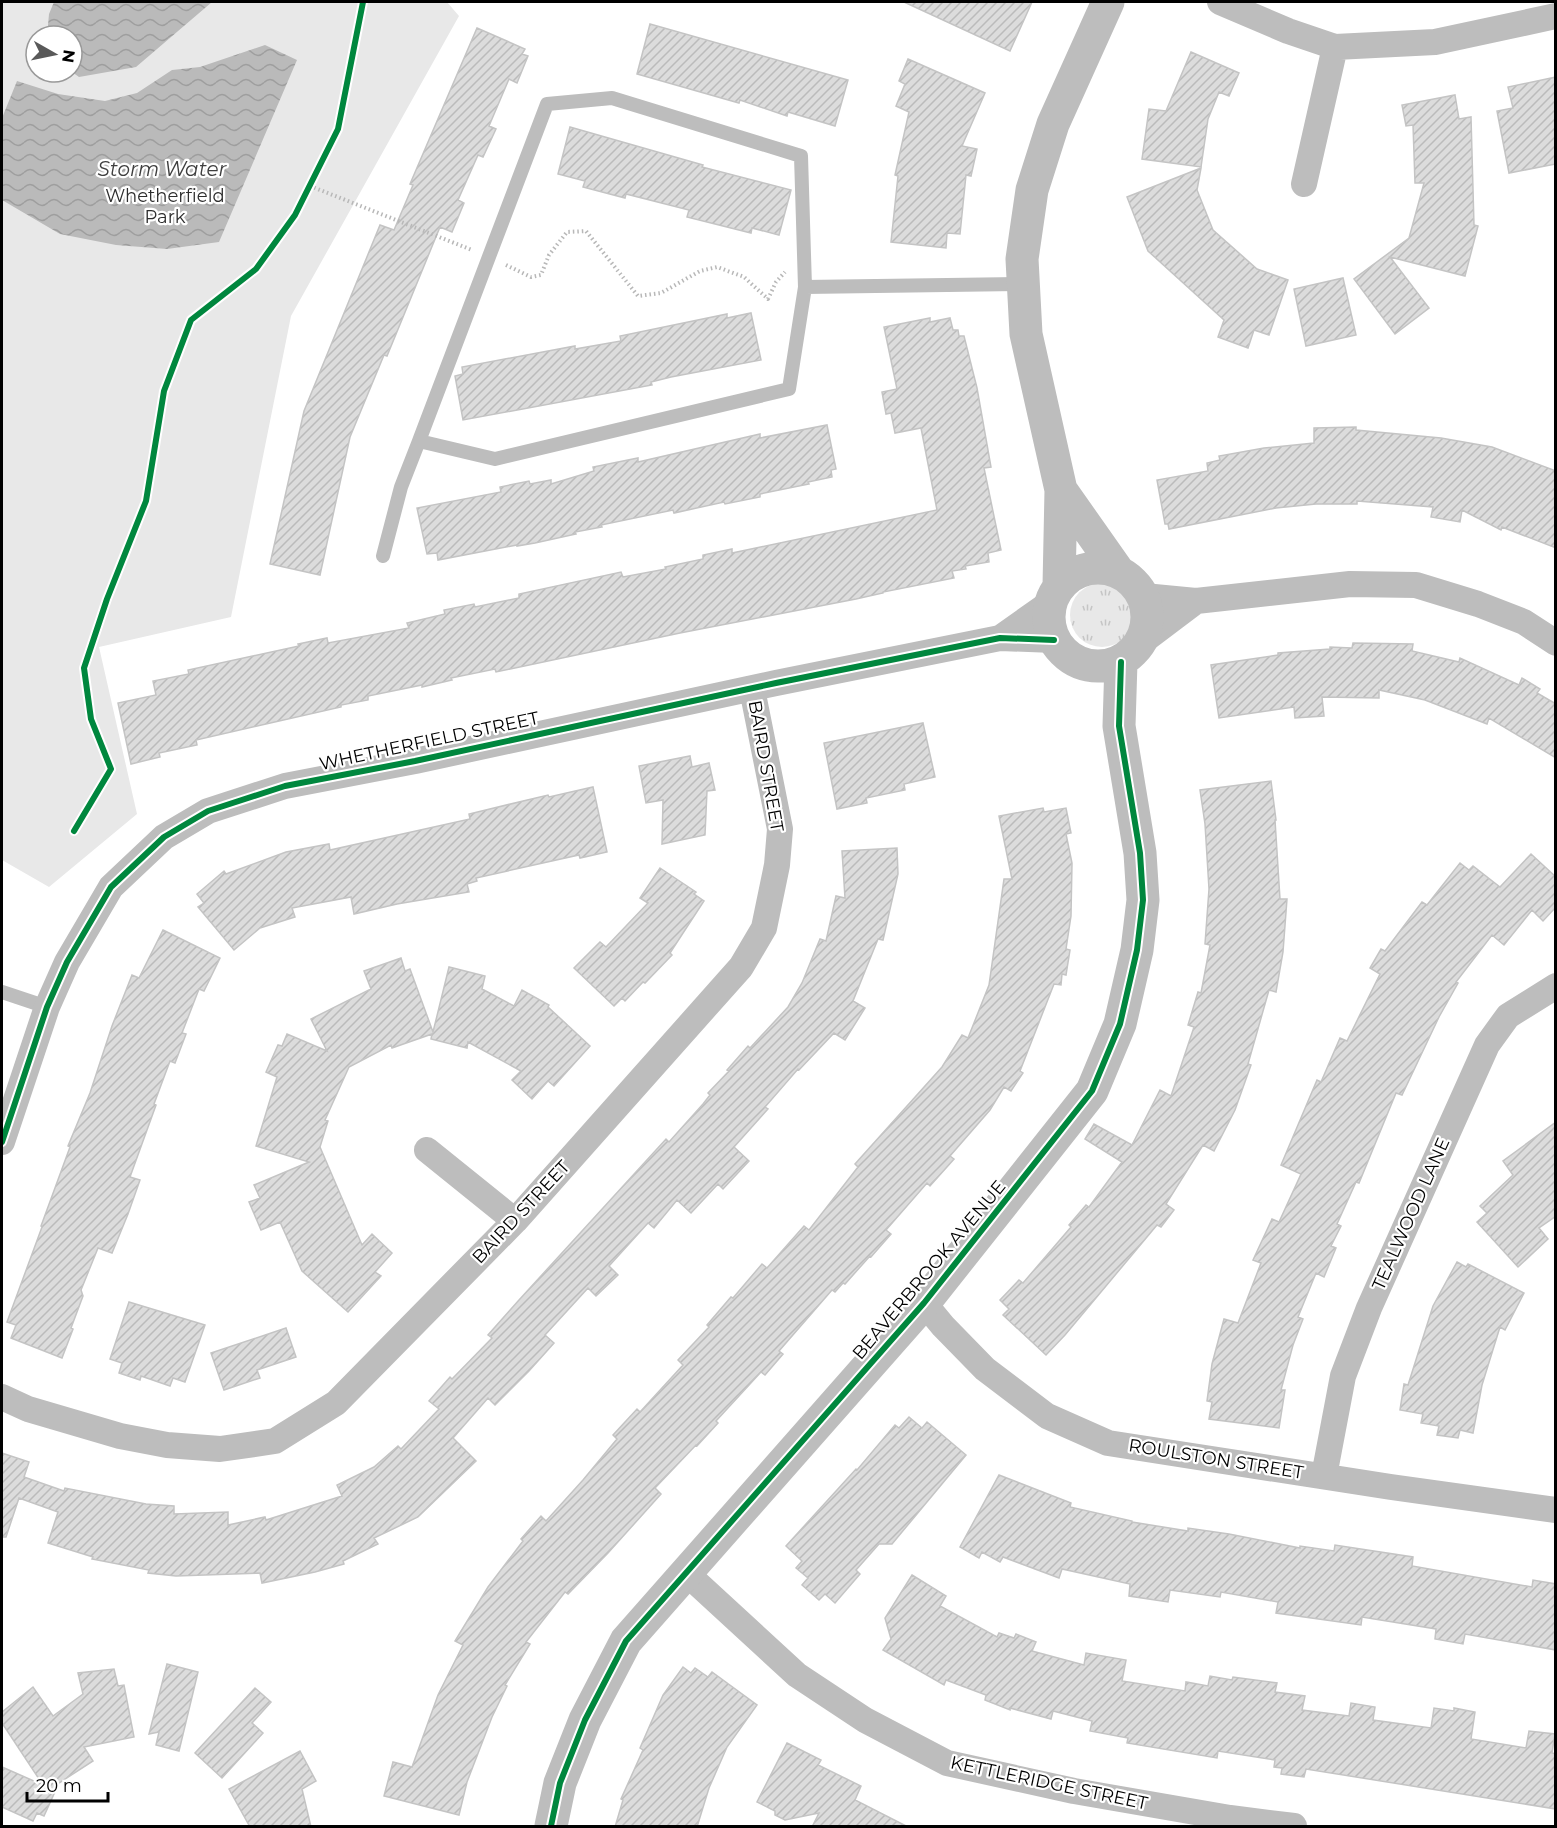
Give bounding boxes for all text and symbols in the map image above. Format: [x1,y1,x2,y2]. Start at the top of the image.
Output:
north arrow [24,24,84,84]
text: N [58,48,79,64]
water label: Storm Water [97,157,228,181]
park label: Whetherfield Park [105,185,225,228]
street label: BAIRD STREET [744,699,789,834]
street label: WHETHERFIELD STREET [317,707,542,775]
street label: TEALWOOD LANE [1367,1134,1455,1294]
street label: BAIRD STREET [468,1155,575,1268]
street label: BEAVERBROOK AVENUE [848,1176,1010,1364]
street label: ROULSTON STREET [1127,1434,1306,1484]
street label: KETTLERIDGE STREET [948,1751,1150,1815]
scale bar [27,1765,108,1803]
text: 20 m [36,1775,82,1797]

